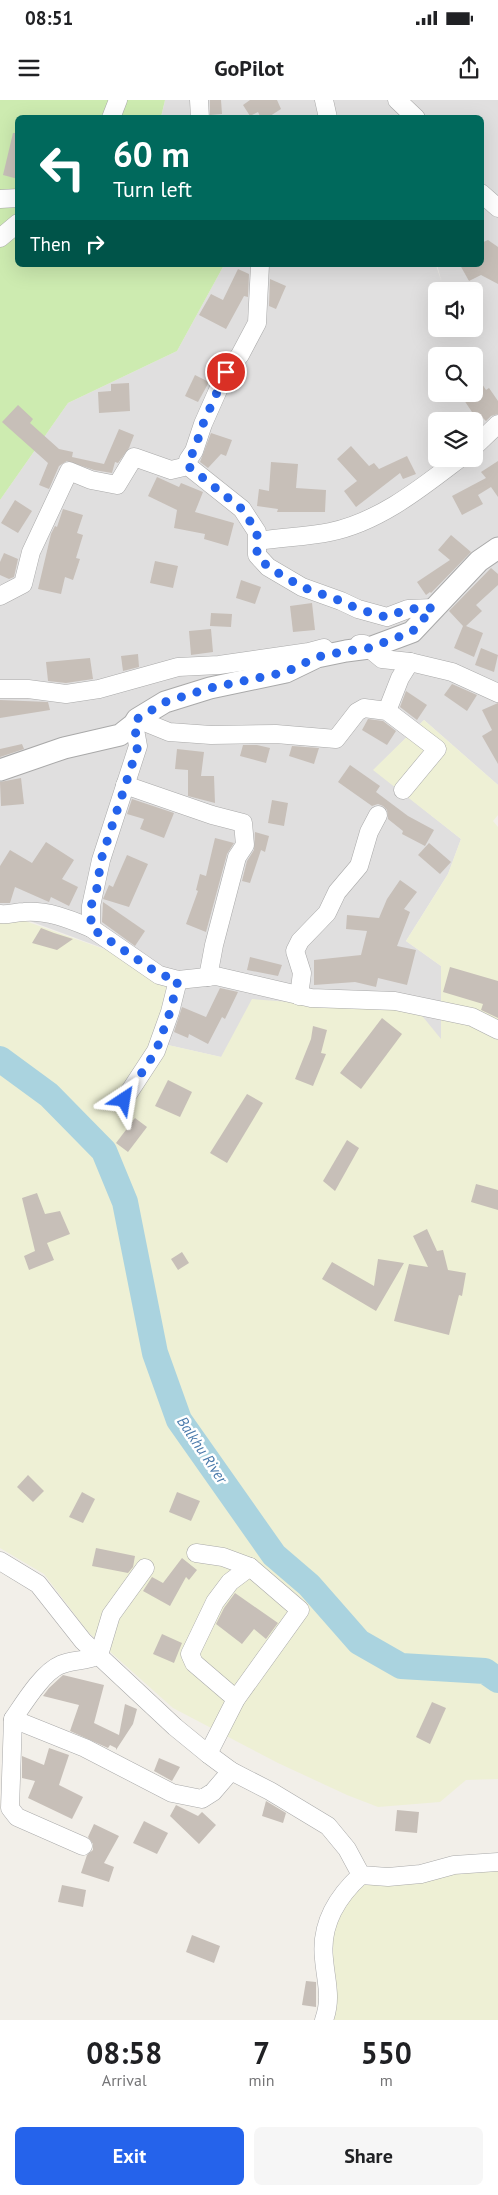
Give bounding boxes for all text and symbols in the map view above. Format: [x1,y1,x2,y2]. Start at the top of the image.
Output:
text: 08:51 [25,6,73,30]
icon: menu [15,54,43,82]
text: GoPilot [214,54,284,82]
icon: share [455,54,483,82]
text: 60 m [113,131,190,177]
icon: left [30,135,95,200]
text: Turn left [113,175,192,203]
icon: right [81,230,109,258]
text: Then [30,232,71,256]
map controls [428,282,483,467]
button: sound [428,282,483,337]
button: search [428,347,483,402]
pin [205,351,247,393]
icon: arrive [212,358,240,386]
button: layers [428,412,483,467]
position arrow [97,1073,149,1125]
water label: Balkhu River [173,1413,232,1488]
text: 08:58 [86,2033,162,2072]
text: 7 [253,2033,270,2072]
text: 550 [361,2033,412,2072]
text: Arrival [102,2070,147,2090]
text: min [249,2070,275,2090]
text: m [380,2070,393,2090]
button: Exit [15,2127,244,2185]
button: Share [254,2127,483,2185]

